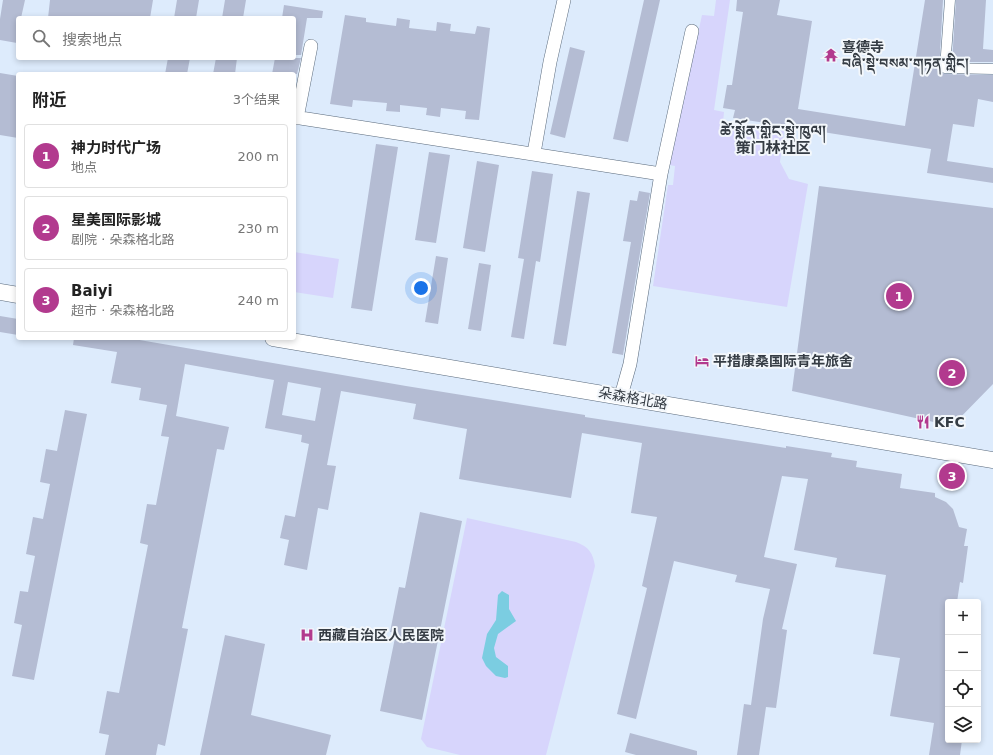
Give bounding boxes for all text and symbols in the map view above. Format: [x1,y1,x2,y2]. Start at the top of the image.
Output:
search box [16,16,296,60]
icon: search [30,27,52,49]
text: 搜索地点 [62,31,122,49]
place label: 喜德寺 བཞི་སྡེ་བསམ་གཏན་གླིང། [842,39,969,75]
temple icon: 喜德寺 བཞི་སྡེ་བསམ་གཏན་གླིང། [823,47,839,63]
text: 附近 [32,90,66,110]
text: 3个结果 [233,92,280,107]
district label: ཚེ་སྨོན་གླིང་སྡེ་ཁུལ། 策门林社区 [720,119,826,157]
text: 神力时代广场 [71,139,161,157]
text: 1 [41,149,51,164]
text: 200 m [237,149,279,164]
text: 地点 [71,160,97,175]
text: 星美国际影城 [71,211,161,229]
text: 2 [41,221,51,236]
text: 230 m [237,221,279,236]
text: 剧院 · 朵森格北路 [71,232,174,247]
your location [411,278,431,298]
pin: 1 [886,281,912,311]
text: Baiyi [71,282,113,300]
text: 3 [41,293,51,308]
text: 240 m [237,293,279,308]
text: 超市 · 朵森格北路 [71,303,174,318]
hotel icon: 平措康桑国际青年旅舍 [694,353,710,369]
place label: 平措康桑国际青年旅舍 [713,353,853,369]
pin: 2 [939,358,965,388]
street label: 朵森格北路 [597,384,669,412]
restaurant icon: KFC [915,414,931,430]
place label: KFC [934,414,965,430]
pin: 3 [939,461,965,491]
map controls [945,599,981,743]
button: + [945,599,981,635]
hospital icon: 西藏自治区人民医院 [299,627,315,643]
place label: 西藏自治区人民医院 [318,627,444,643]
button: − [945,635,981,671]
button: locate [945,671,981,707]
button: layers [945,707,981,743]

